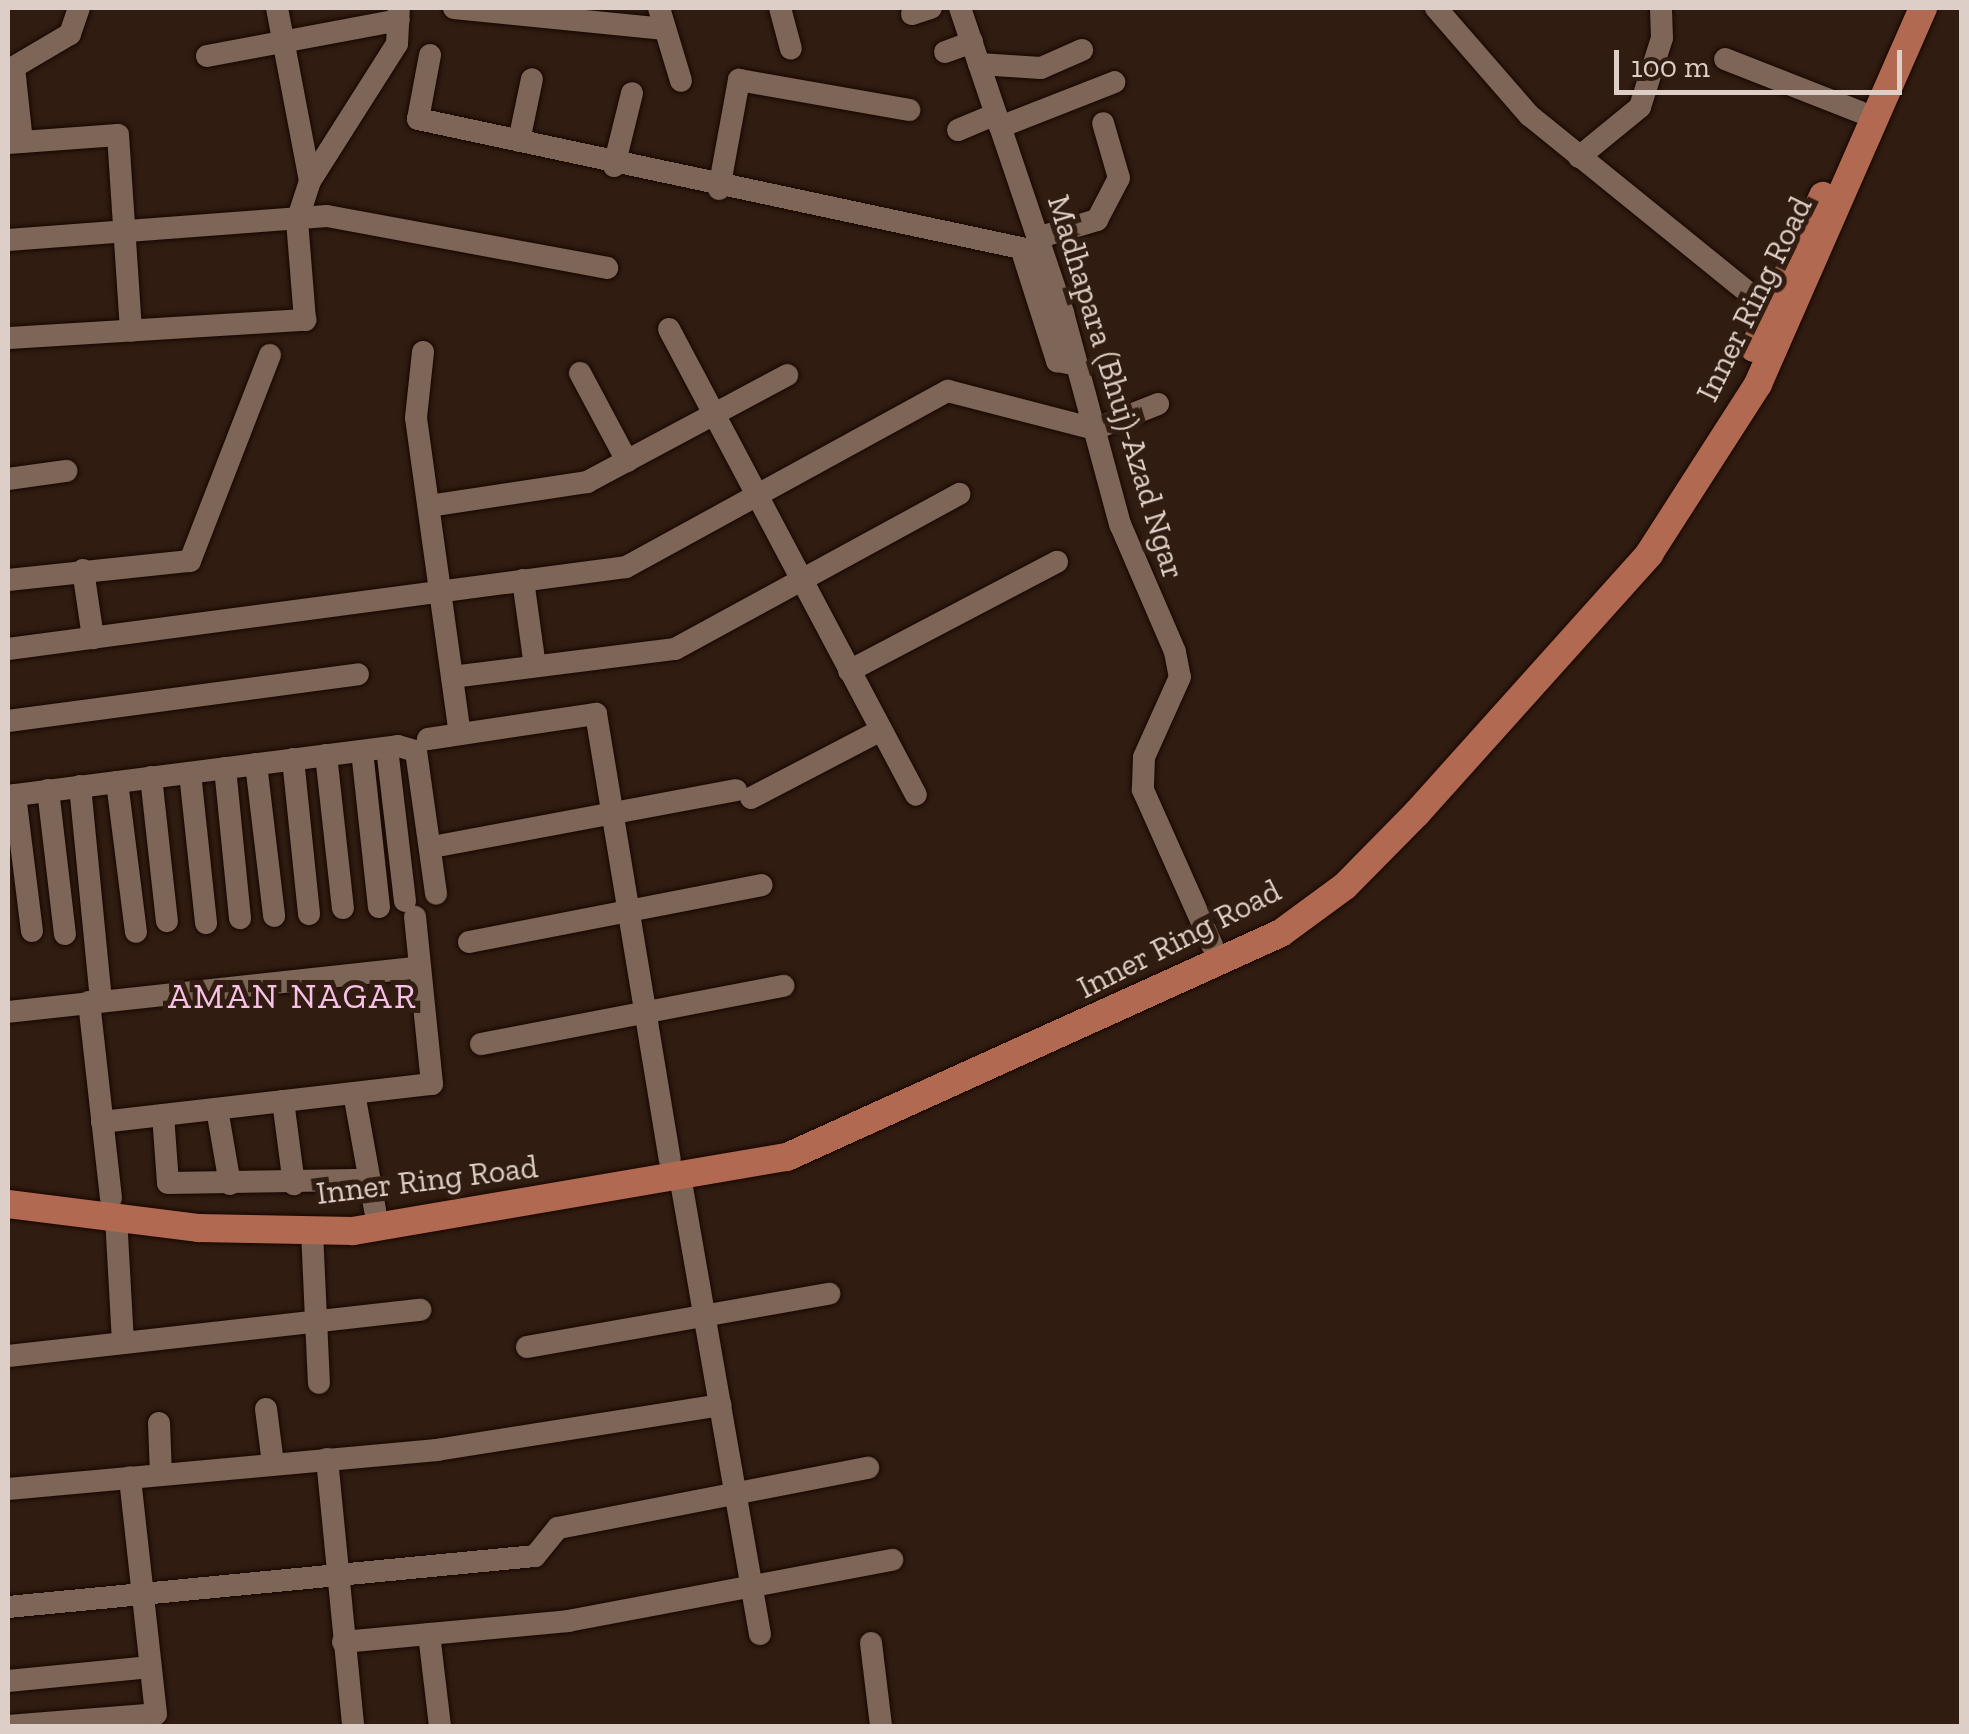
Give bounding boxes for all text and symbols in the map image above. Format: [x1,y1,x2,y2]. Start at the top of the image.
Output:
scale bar [1619,30,1906,92]
text: 100 m [1631,49,1710,85]
street label: Madhapara (Bhuj)-Azad Ngar [1039,190,1193,584]
street label: Inner Ring Road [1688,190,1820,408]
street label: Inner Ring Road [1071,871,1287,1007]
district label: AMAN NAGAR [168,975,418,1017]
street label: Inner Ring Road [314,1147,540,1213]

